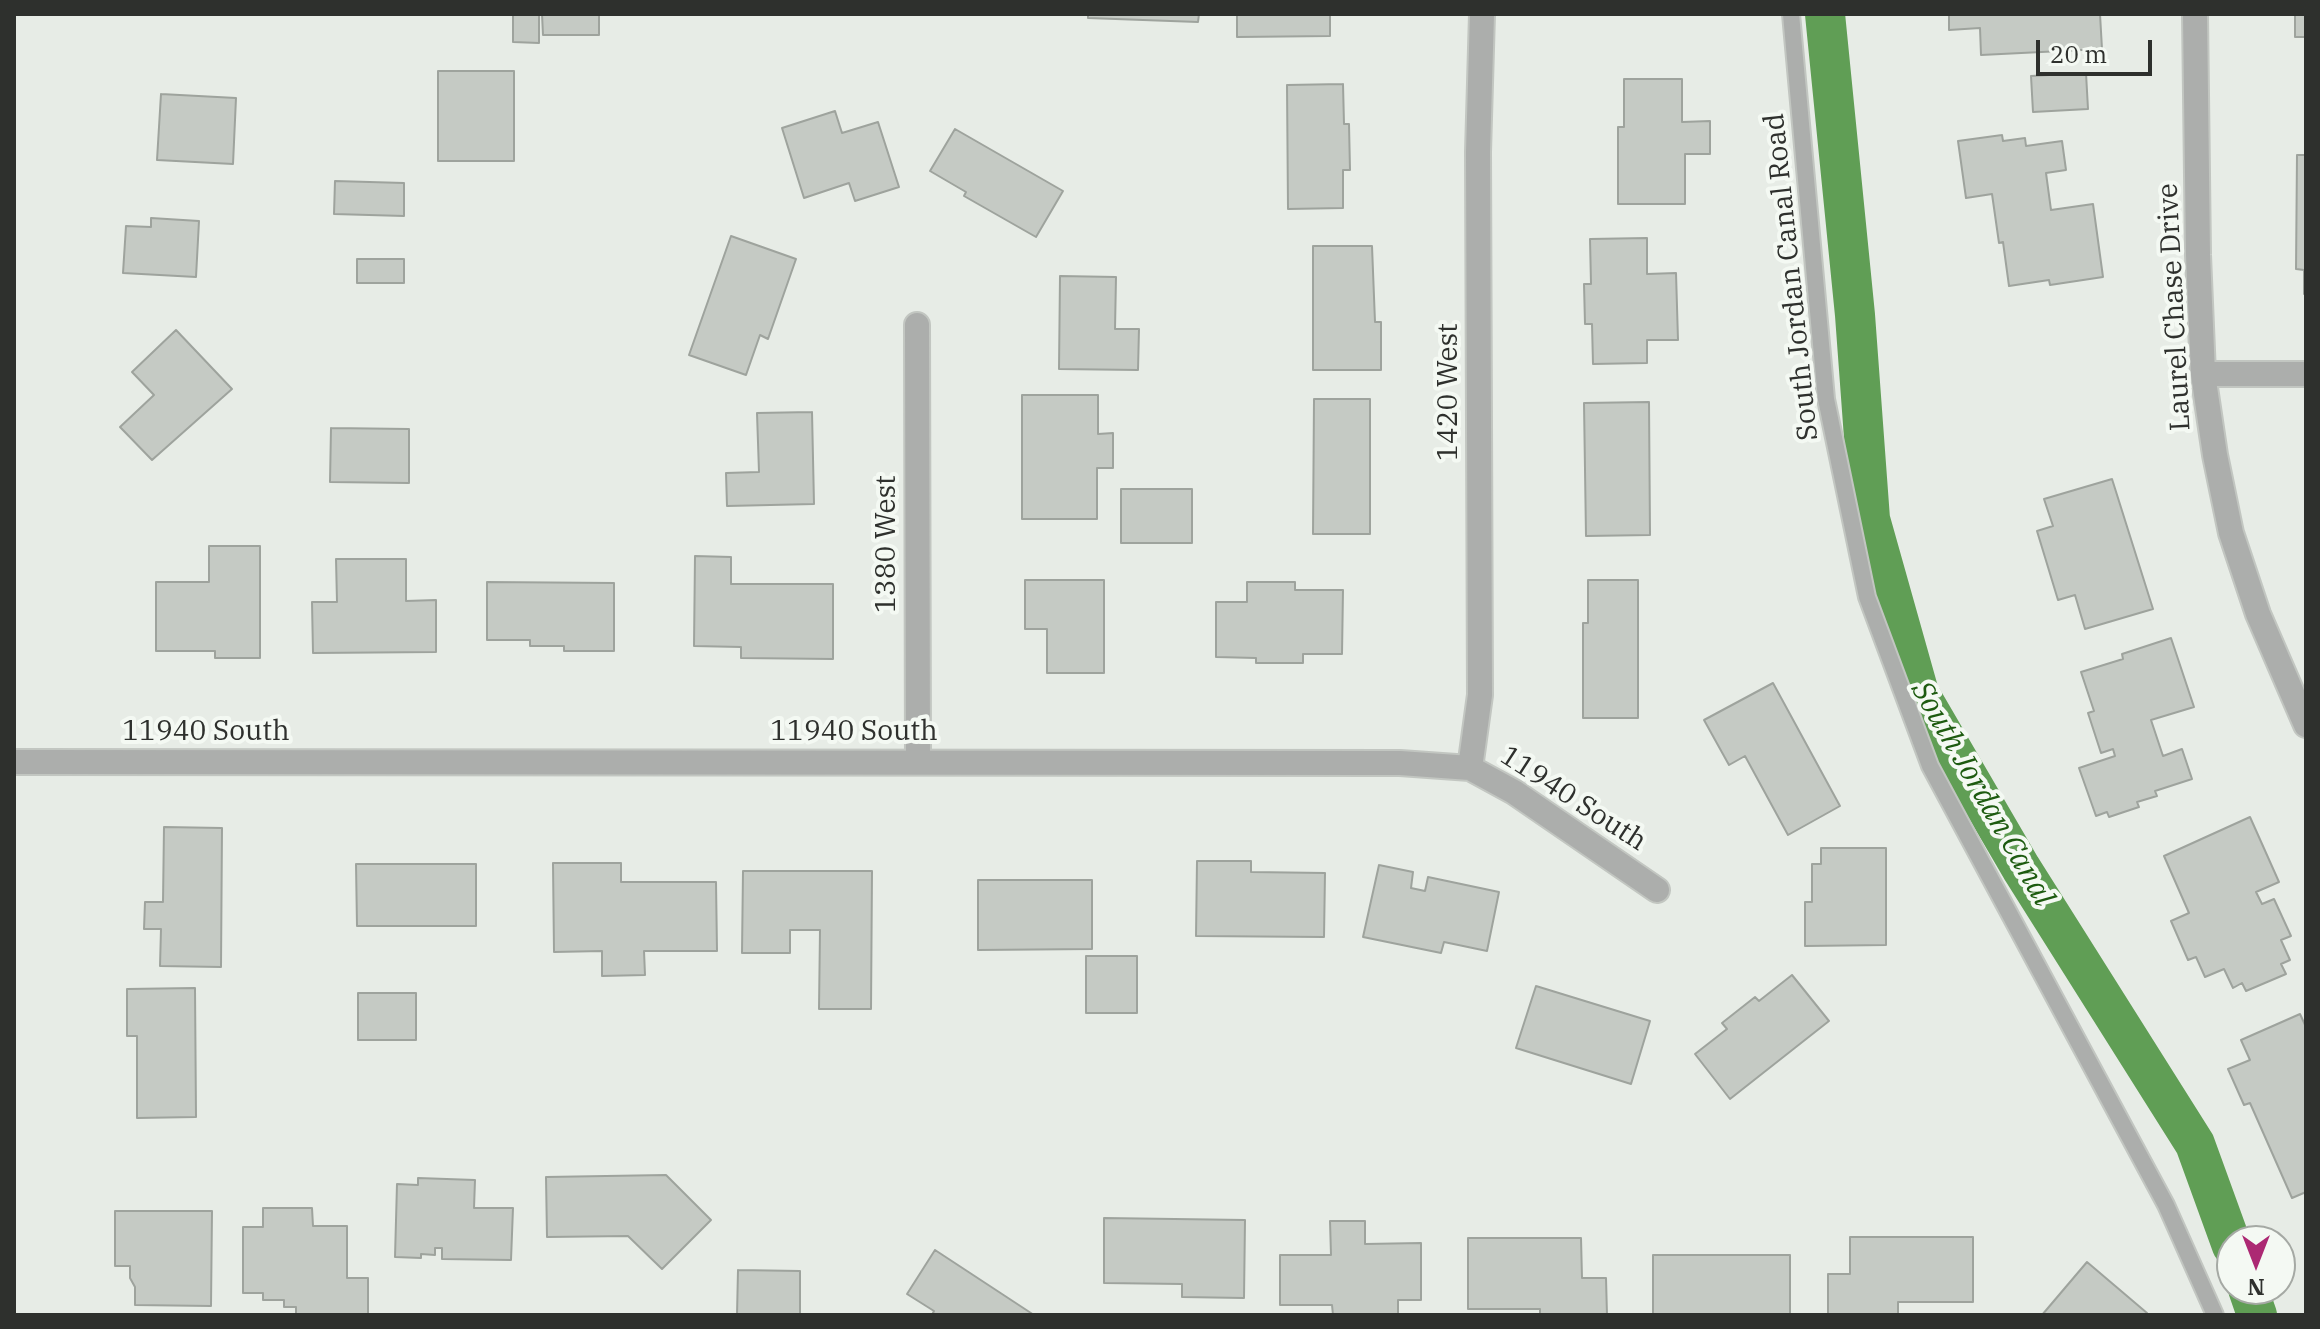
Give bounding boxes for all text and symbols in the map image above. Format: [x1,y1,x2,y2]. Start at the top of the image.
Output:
scale bar [2040,24,2156,74]
text: 20 m [2050,38,2107,70]
street label: South Jordan Canal Road [1758,112,1826,442]
street label: Laurel Chase Drive [2152,182,2198,432]
street label: 1420 West [1432,323,1466,461]
street label: 1380 West [870,475,904,613]
water label: South Jordan Canal [1903,675,2061,913]
street label: 11940 South [122,715,290,749]
street label: 11940 South [770,715,938,749]
street label: 11940 South [1494,739,1652,859]
north arrow [2216,1225,2296,1305]
text: N [2247,1273,2265,1302]

